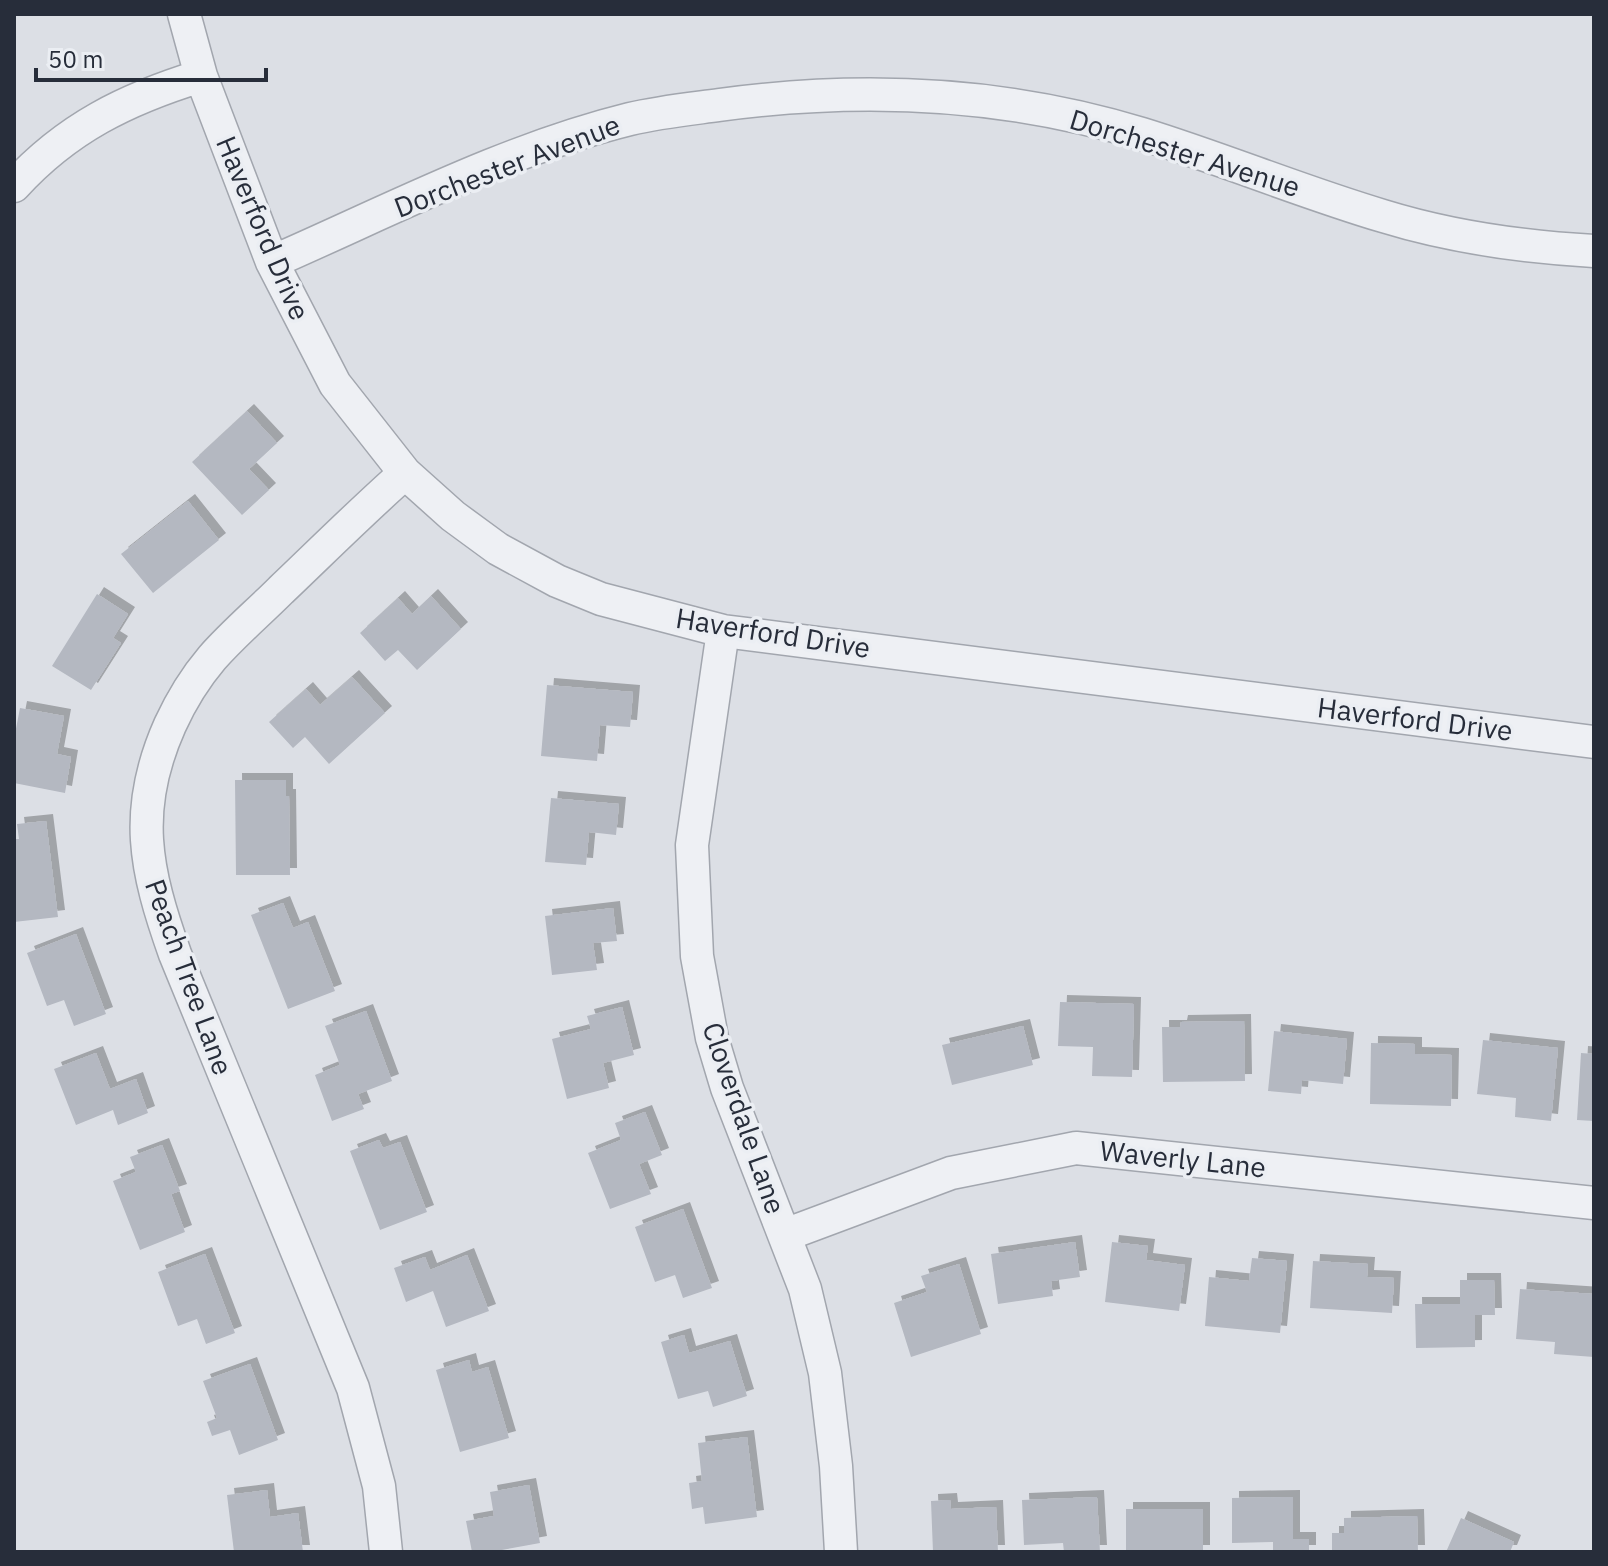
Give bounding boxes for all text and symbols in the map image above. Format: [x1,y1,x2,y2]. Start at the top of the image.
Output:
scale bar [36,32,266,82]
text: 50 m [48,43,103,75]
street label: Dorchester Avenue [1066,100,1305,205]
street label: Dorchester Avenue [389,105,625,226]
street label: Haverford Drive [208,130,319,325]
street label: Haverford Drive [673,599,873,666]
street label: Haverford Drive [1315,688,1515,749]
street label: Peach Tree Lane [137,874,242,1080]
street label: Cloverdale Lane [694,1017,795,1219]
street label: Waverly Lane [1098,1131,1268,1186]

